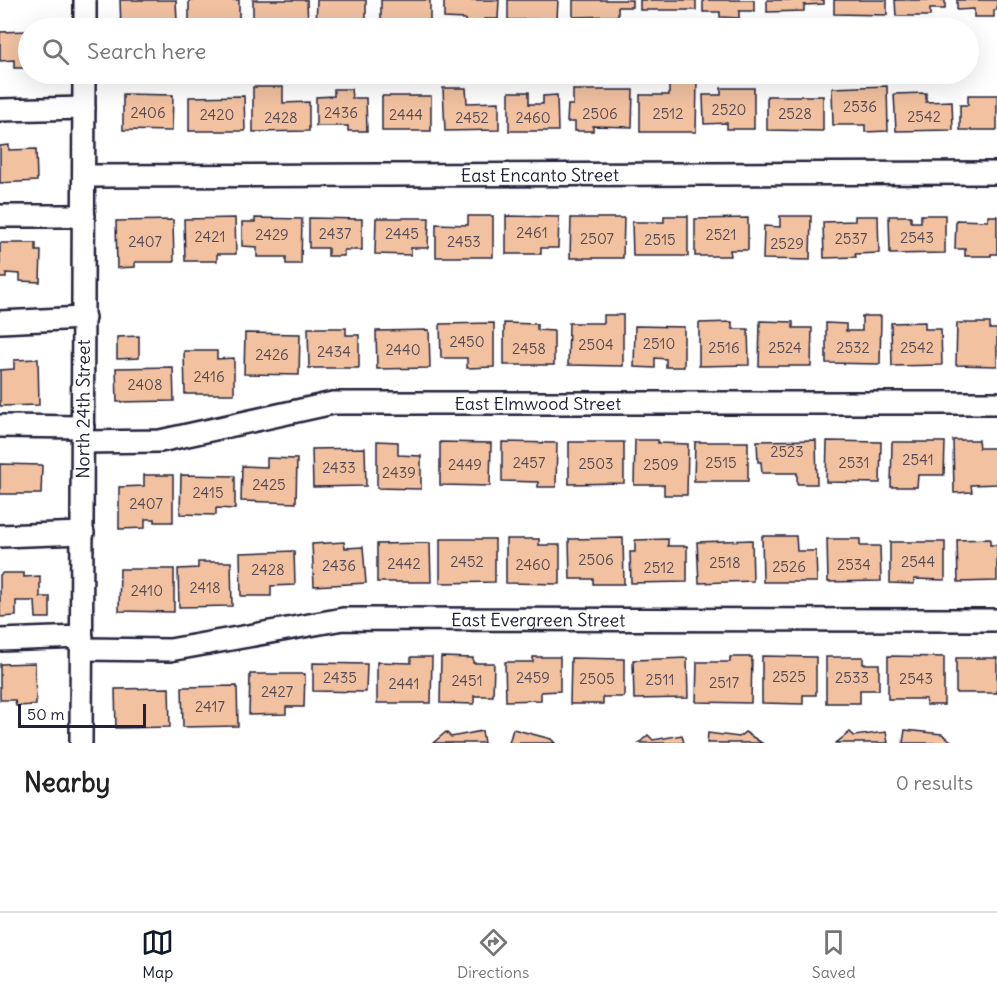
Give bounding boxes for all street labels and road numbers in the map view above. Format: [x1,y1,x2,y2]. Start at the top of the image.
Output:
street label: East Encanto Street [461,163,619,186]
street label: North 24th Street [71,339,94,479]
street label: East Elmwood Street [454,392,621,415]
street label: East Evergreen Street [451,608,625,631]

